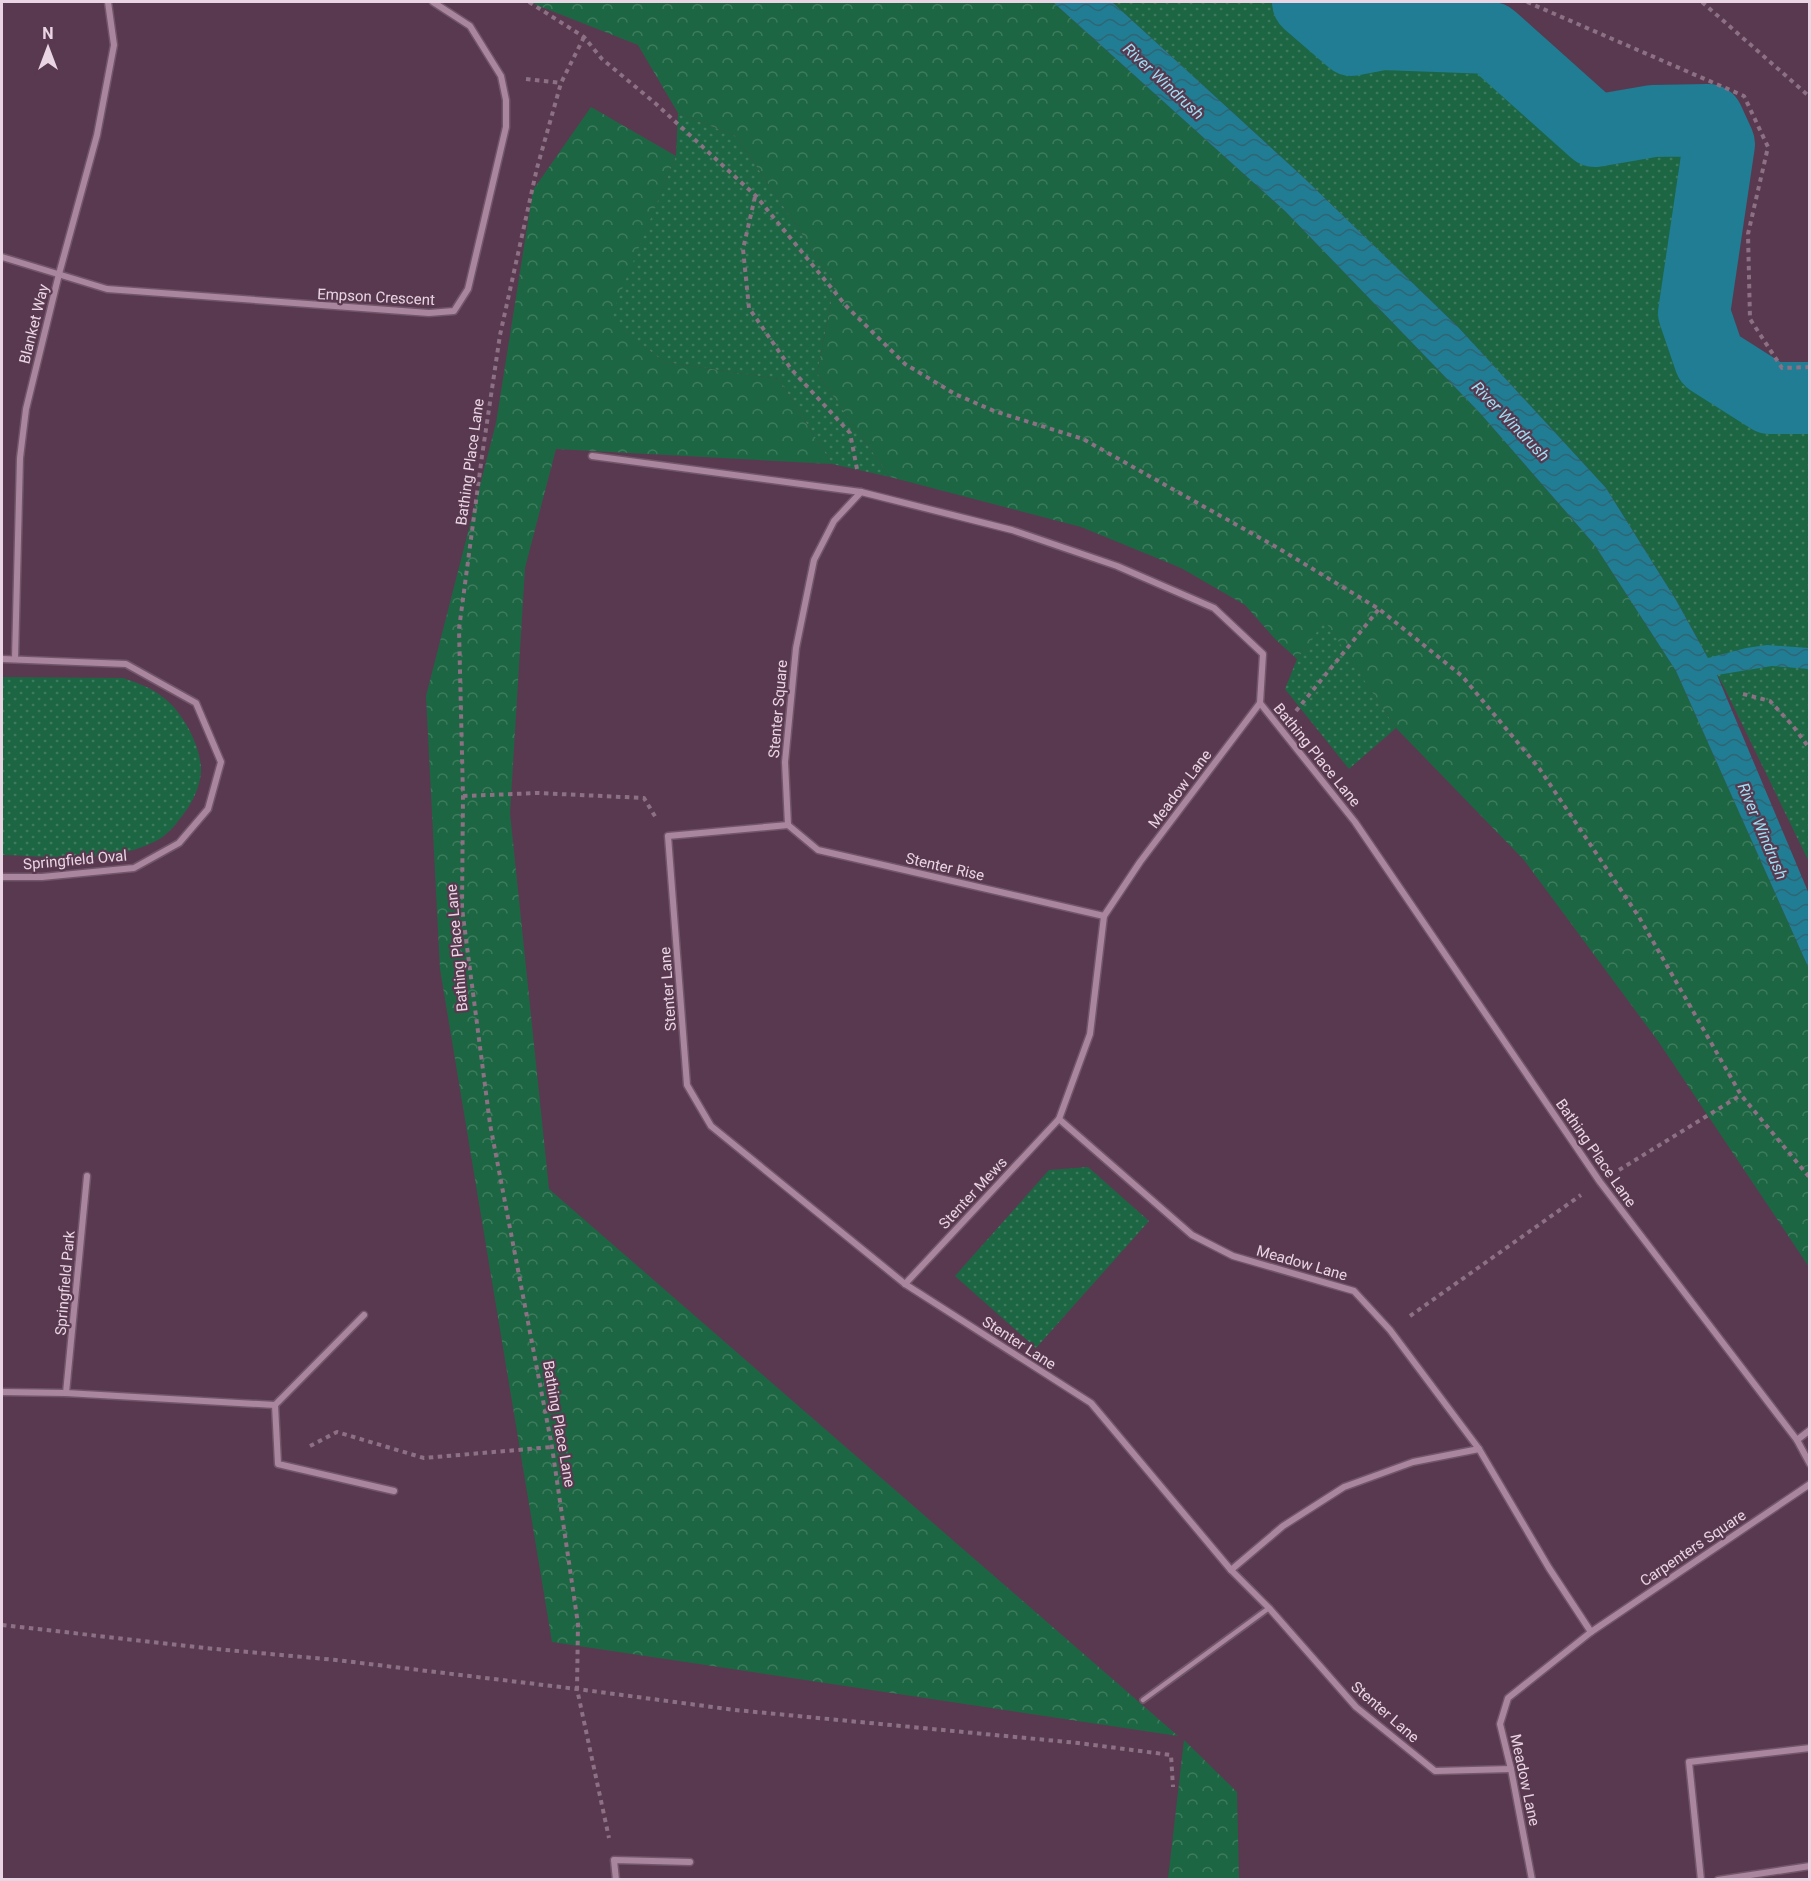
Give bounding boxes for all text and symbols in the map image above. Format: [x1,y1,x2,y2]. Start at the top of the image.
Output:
north arrow [18,18,78,78]
text: N [42,24,54,43]
water label: River Windrush [1119,39,1208,124]
street label: Blanket Way [15,282,53,366]
street label: Empson Crescent [317,285,435,309]
water label: River Windrush [1468,378,1553,465]
street label: Bathing Place Lane [452,397,488,527]
street label: Stenter Square [765,659,791,759]
street label: Bathing Place Lane [1270,700,1364,810]
street label: Meadow Lane [1145,746,1215,832]
water label: River Windrush [1734,780,1791,882]
street label: Springfield Oval [22,846,128,874]
street label: Stenter Rise [904,849,986,885]
street label: Bathing Place Lane [442,883,472,1013]
street label: Stenter Lane [656,946,680,1032]
street label: Bathing Place Lane [1552,1095,1640,1211]
street label: Stenter Mews [935,1153,1011,1233]
street label: Springfield Park [51,1229,79,1336]
street label: Meadow Lane [1254,1241,1350,1285]
street label: Stenter Lane [979,1313,1059,1373]
street label: Bathing Place Lane [539,1359,579,1489]
street label: Carpenters Square [1637,1506,1749,1590]
street label: Stenter Lane [1347,1678,1423,1746]
street label: Meadow Lane [1506,1732,1544,1828]

